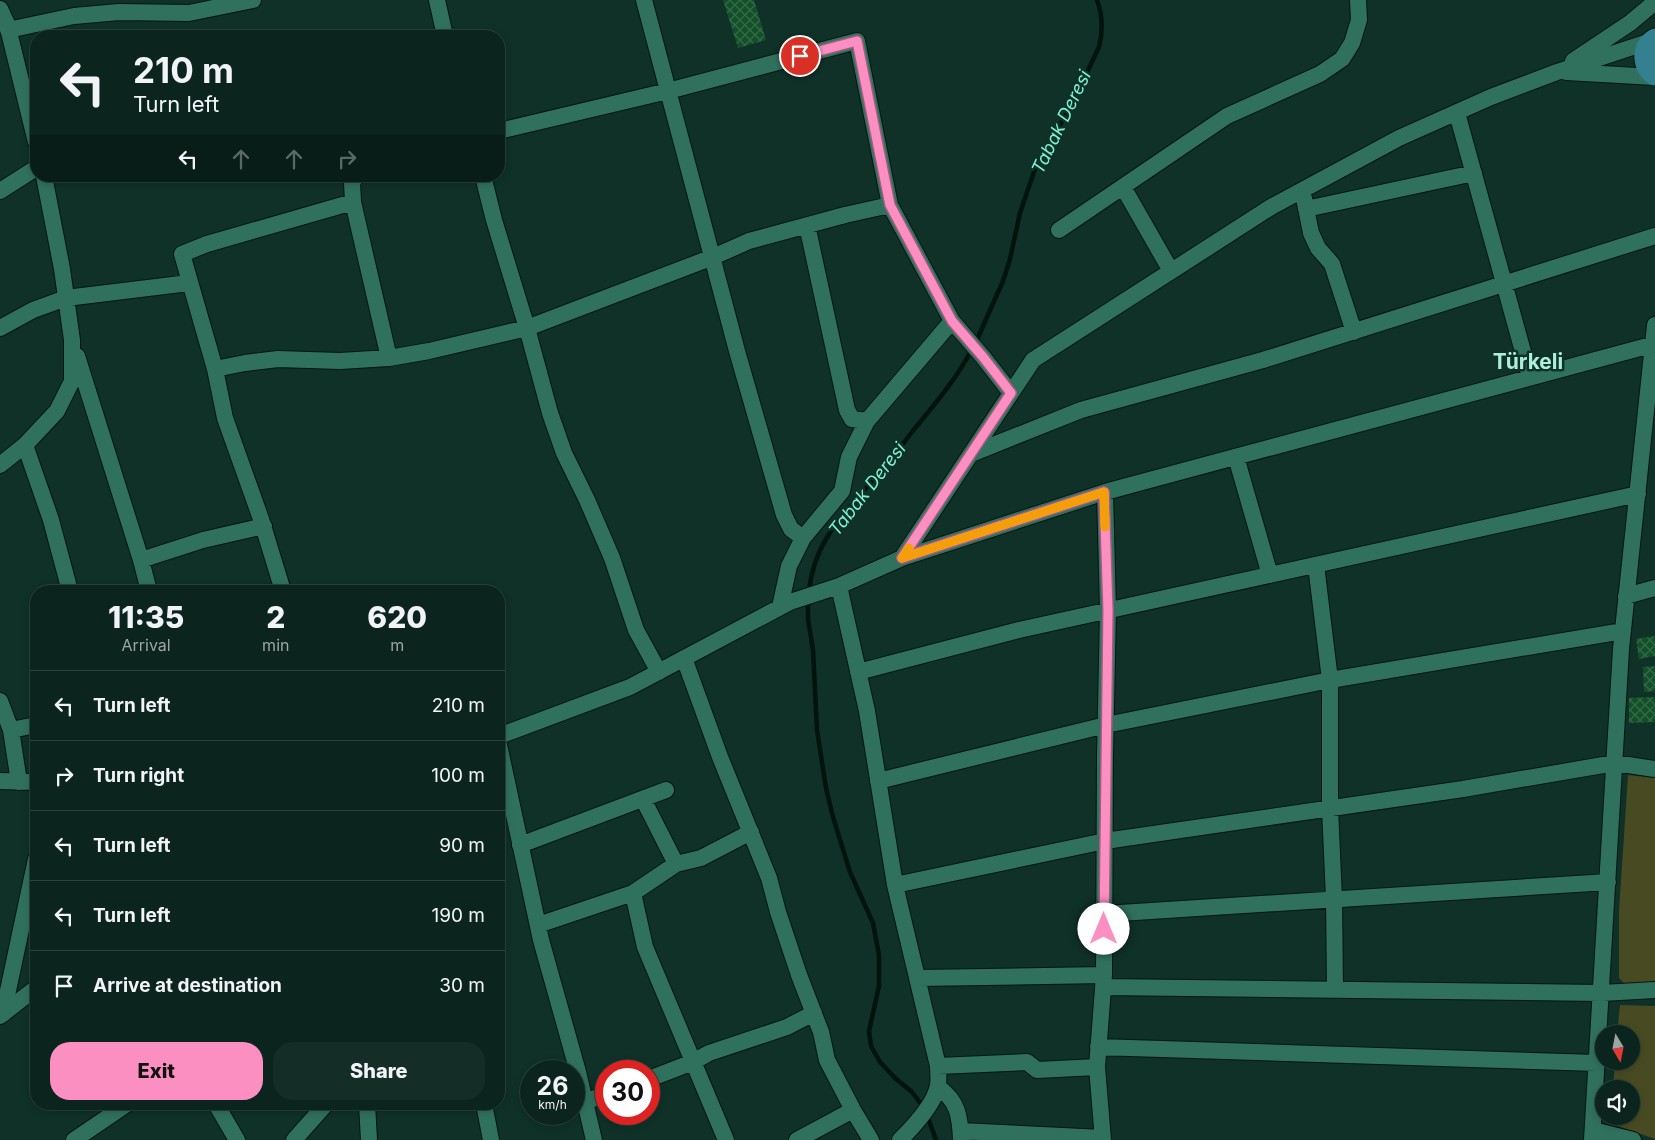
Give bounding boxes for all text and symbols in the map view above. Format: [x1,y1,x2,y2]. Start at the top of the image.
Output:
pin [779,35,821,77]
icon: arrive [786,42,814,70]
text: 210 m [133,49,234,91]
icon: left [50,50,115,115]
water label: Tabak Deresi [1027,66,1095,177]
text: Turn left [133,91,219,117]
icon: left [174,145,202,173]
icon: ahead [227,145,255,173]
icon: ahead [280,145,308,173]
icon: right [333,145,361,173]
district label: Türkeli [1493,349,1563,374]
water label: Tabak Deresi [824,438,910,540]
text: 11:35 [108,599,184,635]
text: 2 [266,599,285,635]
text: 620 [367,599,427,635]
text: Arrival [121,635,171,655]
text: min [262,635,289,655]
text: m [390,635,404,655]
icon: left [50,692,78,720]
text: Turn left [93,694,171,717]
text: 210 m [432,694,485,717]
icon: right [50,762,78,790]
text: Turn right [93,764,184,787]
text: 100 m [431,764,485,787]
icon: left [50,832,78,860]
text: Turn left [93,834,171,857]
text: 90 m [439,834,485,857]
icon: left [50,902,78,930]
position arrow [1077,902,1129,954]
text: Turn left [93,904,171,927]
text: 190 m [432,904,485,927]
icon: arrive [50,972,78,1000]
text: Arrive at destination [93,974,282,997]
text: 30 m [439,974,485,997]
north arrow [1595,1025,1640,1070]
map controls [1595,1025,1640,1125]
button: Exit [50,1042,263,1100]
button: Share [273,1042,485,1100]
speed limit sign: 30 [595,1060,660,1125]
text: 26 [537,1071,568,1101]
button: sound [1595,1080,1640,1125]
text: km/h [538,1097,567,1112]

